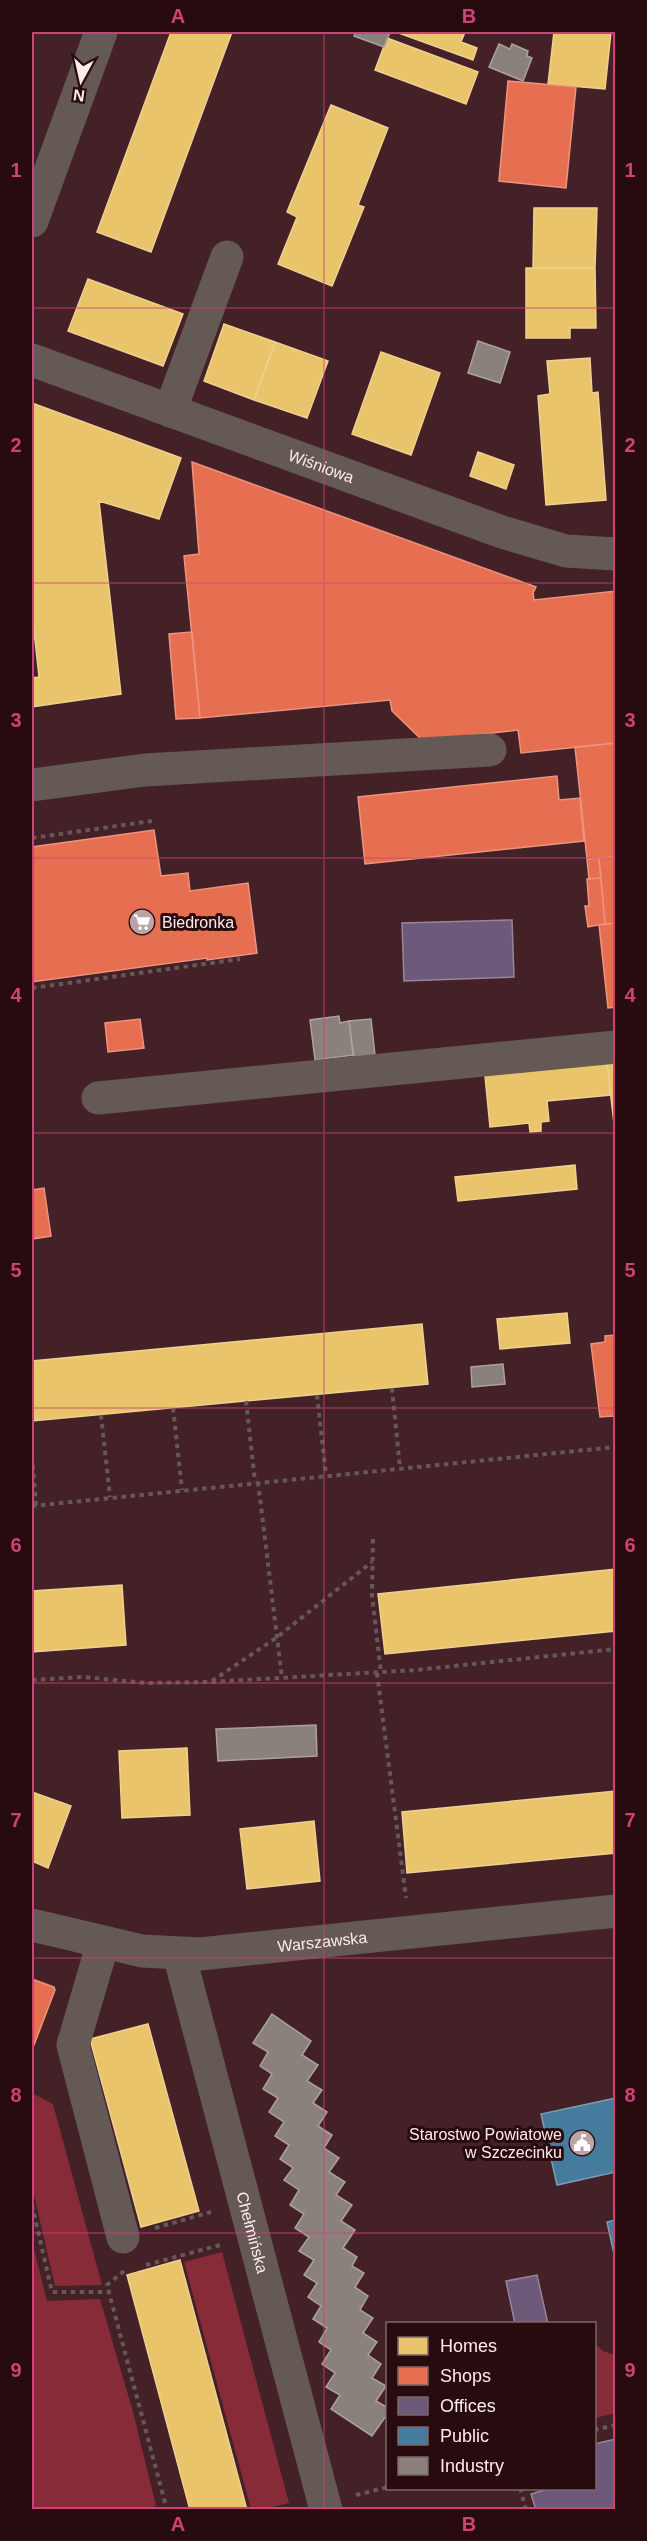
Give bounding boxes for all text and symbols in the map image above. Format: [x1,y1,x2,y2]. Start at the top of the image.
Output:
text: A [171,5,185,27]
text: B [462,5,476,27]
north arrow [51,51,111,111]
text: N [72,86,86,105]
text: 1 [10,159,22,181]
text: 1 [624,159,636,181]
text: 2 [10,434,22,456]
text: 2 [624,434,636,456]
street label: Wiśniowa [286,447,356,486]
text: 3 [10,709,22,731]
text: 3 [624,709,636,731]
supermarket icon: Biedronka [127,907,157,937]
place label: Biedronka [162,914,234,931]
text: 4 [10,984,22,1006]
text: 4 [624,984,636,1006]
text: 5 [10,1259,22,1281]
text: 5 [624,1259,636,1281]
text: 6 [10,1534,22,1556]
text: 6 [624,1534,636,1556]
text: 7 [10,1809,22,1831]
text: 7 [624,1809,636,1831]
street label: Warszawska [277,1929,368,1955]
text: 8 [10,2084,22,2106]
text: 8 [624,2084,636,2106]
place label: Starostwo Powiatowe w Szczecinku [409,2126,562,2161]
public building icon: Starostwo Powiatowe w Szczecinku [567,2128,597,2158]
street label: Chełmińska [233,2190,271,2275]
legend [386,2322,596,2490]
text: Homes [440,2336,497,2356]
text: 9 [10,2359,22,2381]
text: 9 [624,2359,636,2381]
text: Shops [440,2366,491,2386]
text: Offices [440,2396,496,2416]
text: Public [440,2426,489,2446]
text: Industry [440,2456,504,2476]
text: A [171,2513,185,2535]
text: B [462,2513,476,2535]

